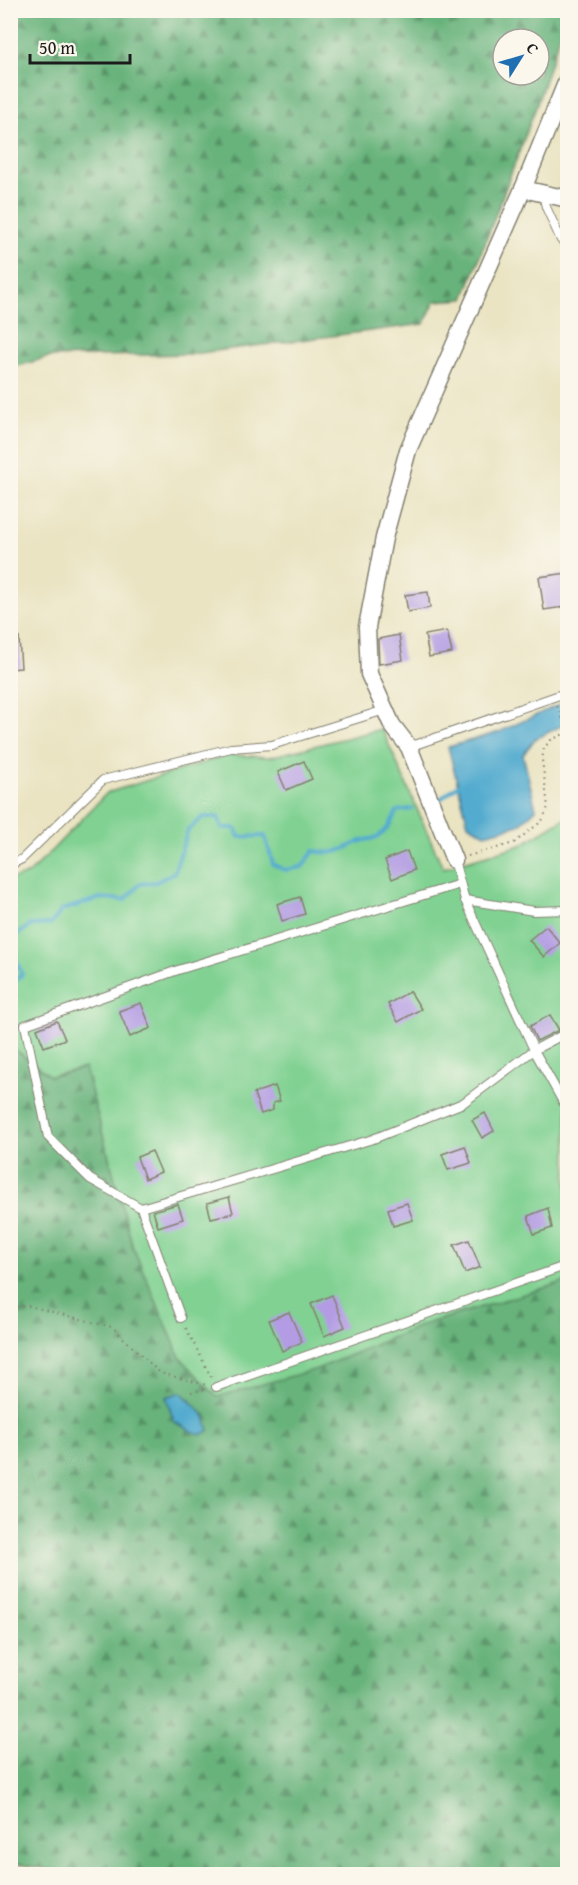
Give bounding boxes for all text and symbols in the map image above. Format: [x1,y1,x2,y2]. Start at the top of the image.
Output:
scale bar [30,27,130,65]
north arrow [491,27,551,87]
text: 50 m [39,34,75,61]
text: С [521,37,545,59]

